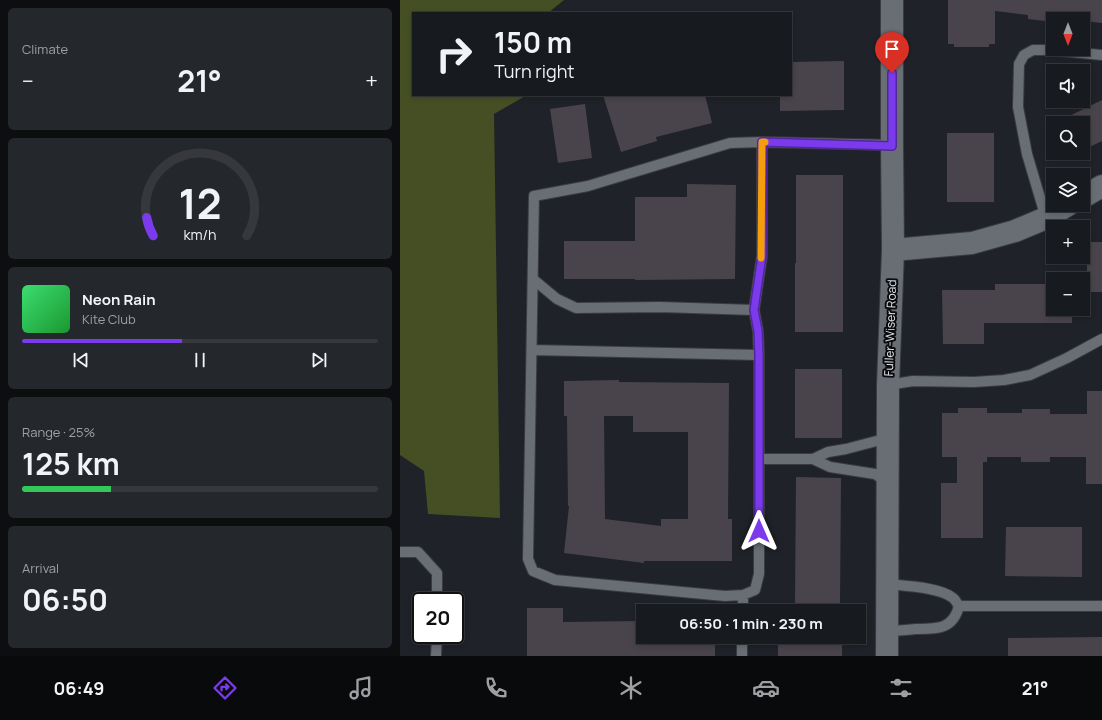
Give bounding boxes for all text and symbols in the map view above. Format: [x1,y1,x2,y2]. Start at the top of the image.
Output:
north arrow [1046,12,1090,56]
map controls [1046,12,1090,316]
text: 150 m [494,23,572,61]
icon: right [428,28,480,80]
pin [875,32,909,73]
icon: arrive [881,38,903,60]
text: Climate [22,40,68,58]
text: Turn right [494,59,575,83]
text: 21° [177,60,222,101]
button: sound [1046,64,1090,108]
text: − [22,66,34,96]
text: + [365,66,378,96]
button: search [1046,116,1090,160]
button: layers [1046,168,1090,212]
text: 12 [179,175,222,231]
button: + [1046,220,1090,264]
text: km/h [183,225,217,244]
button: − [1046,272,1090,316]
street label: Fuller-Wiser Road [880,279,900,377]
text: Neon Rain [82,289,156,310]
text: Kite Club [82,310,136,328]
icon: previous [70,349,92,371]
icon: pause [189,349,211,371]
icon: next [308,349,330,371]
text: Range · 25% [22,423,95,441]
text: 125 km [22,443,120,484]
position arrow [738,510,780,552]
text: Arrival [22,559,59,577]
text: 06:50 [22,579,108,620]
speed limit sign: 20 [412,592,464,644]
text: 06:50 · 1 min · 230 m [679,613,823,634]
icon: directions [211,674,239,702]
icon: music [347,674,375,702]
icon: phone [482,674,510,702]
icon: climate [617,674,645,702]
icon: car [752,674,780,702]
icon: filters [887,674,915,702]
text: 06:49 [54,676,104,700]
text: 21° [1022,676,1048,700]

